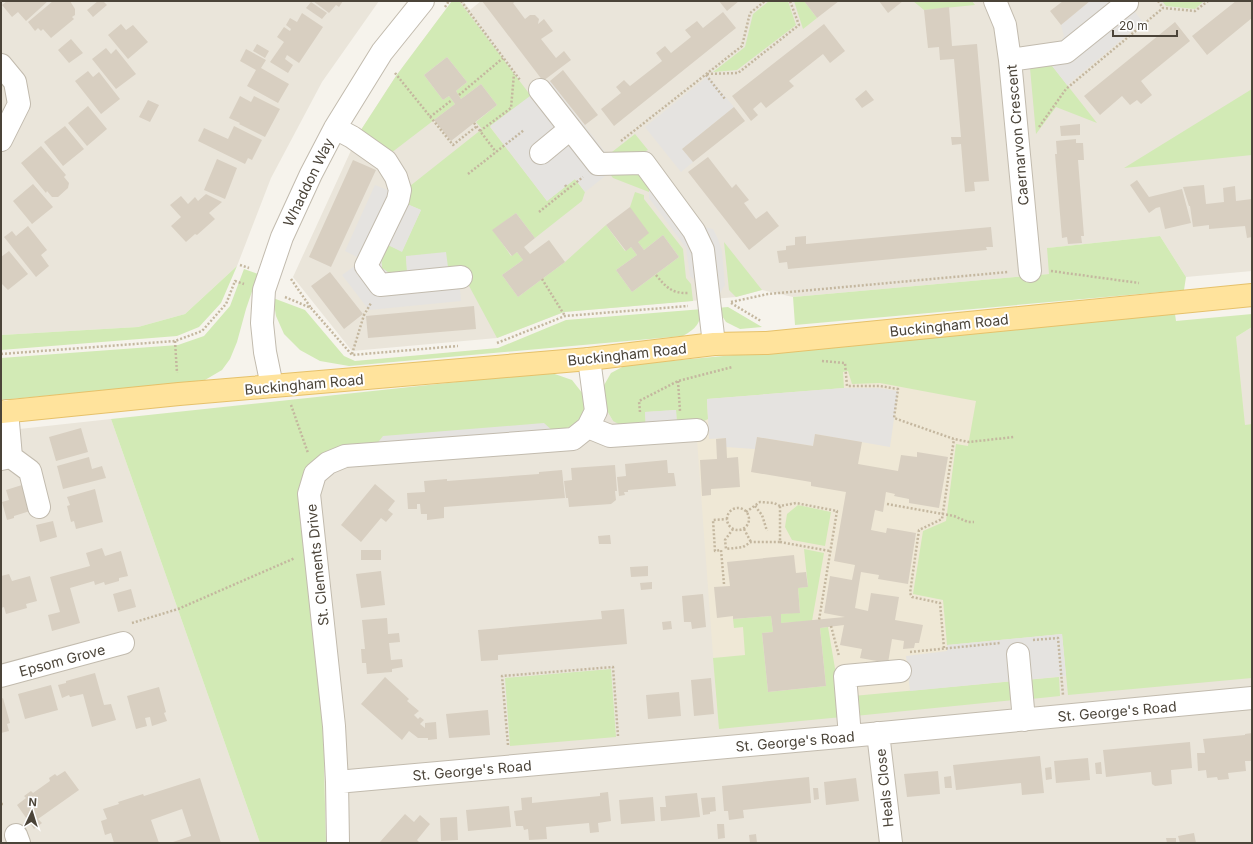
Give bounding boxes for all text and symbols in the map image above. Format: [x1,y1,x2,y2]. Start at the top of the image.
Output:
scale bar [1113,12,1177,38]
text: 20 m [1119,18,1148,33]
street label: Caernarvon Crescent [1002,63,1032,206]
street label: Whaddon Way [279,135,337,229]
street label: Buckingham Road [889,310,1009,340]
street label: Buckingham Road [567,339,687,369]
street label: Buckingham Road [244,370,364,398]
street label: St. Clements Drive [302,503,332,627]
street label: Epsom Grove [17,640,107,680]
street label: St. George's Road [1057,697,1177,725]
street label: St. George's Road [735,727,855,755]
street label: Heals Close [871,748,897,828]
street label: St. George's Road [412,756,532,784]
north arrow [12,792,52,832]
text: N [28,795,37,809]

